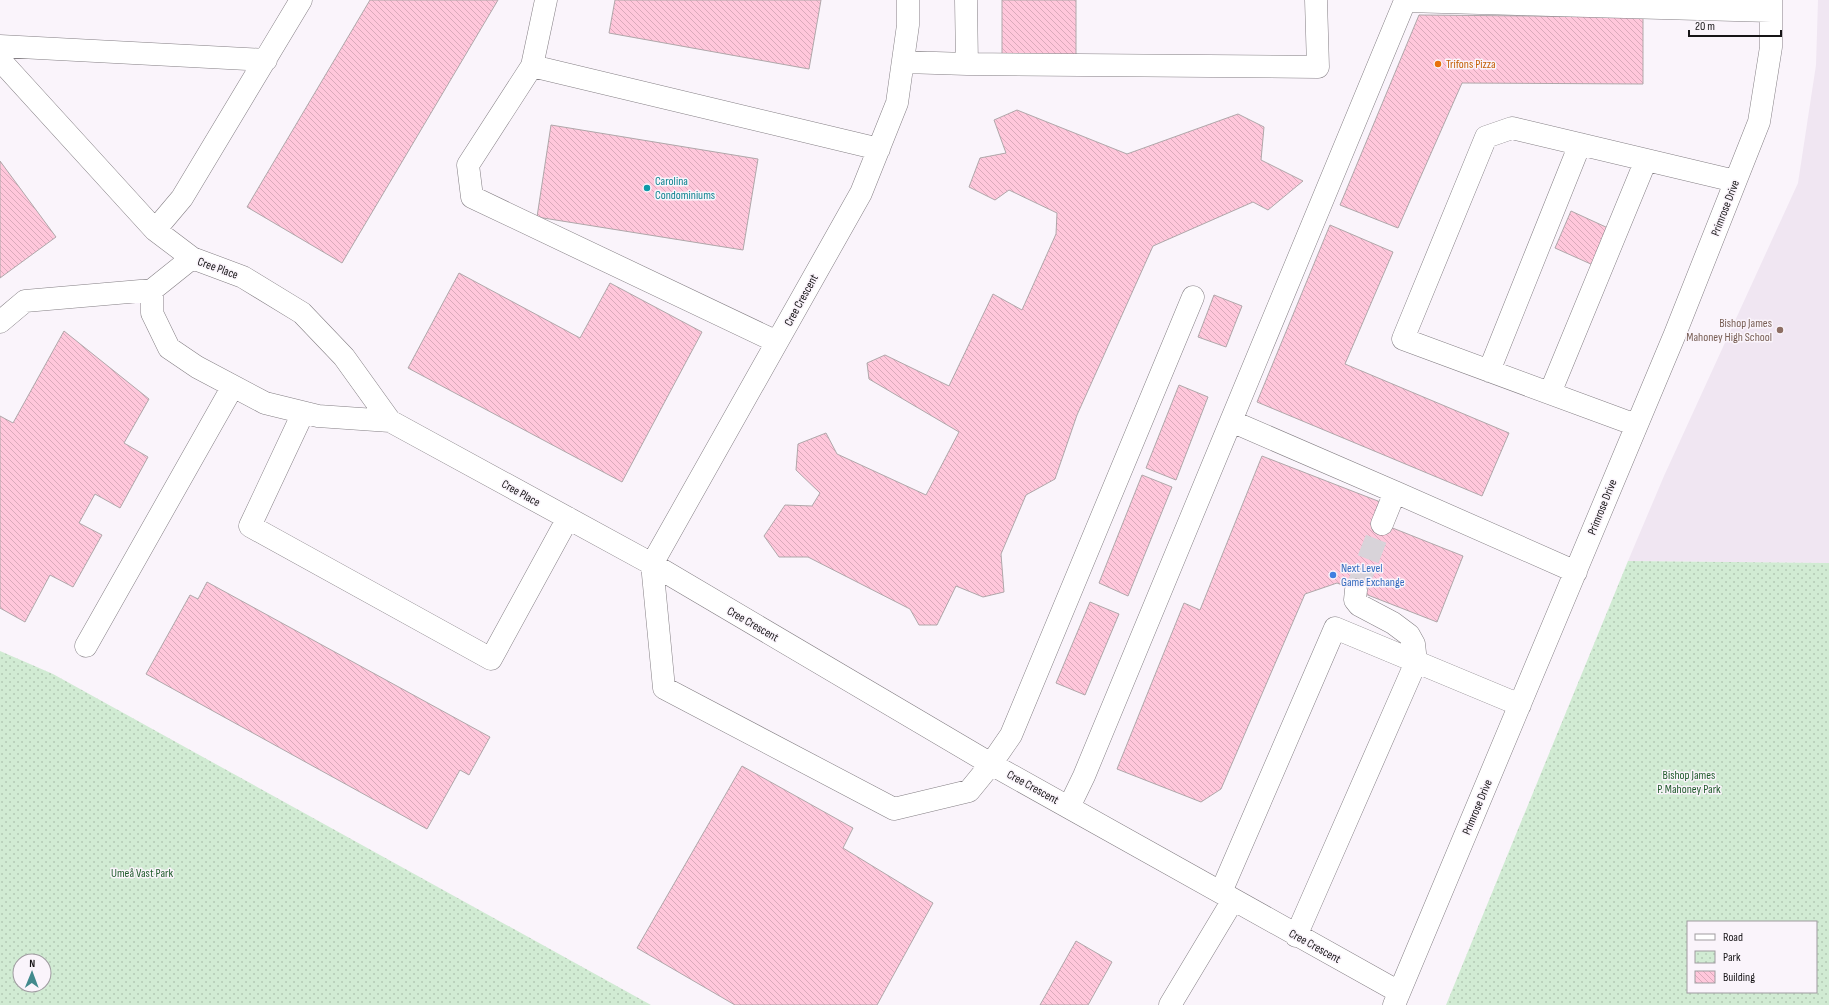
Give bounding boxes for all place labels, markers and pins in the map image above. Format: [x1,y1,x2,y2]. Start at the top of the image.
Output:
place label: Trifons Pizza [1446,57,1496,72]
marker: Trifons Pizza [1433,59,1443,69]
place label: Carolina Condominiums [655,174,715,203]
marker: Carolina Condominiums [642,183,652,193]
place label: Bishop James Mahoney High School [1686,316,1772,345]
marker: Bishop James Mahoney High School [1775,325,1785,335]
place label: Next Level Game Exchange [1341,561,1405,590]
marker: Next Level Game Exchange [1328,570,1338,580]

